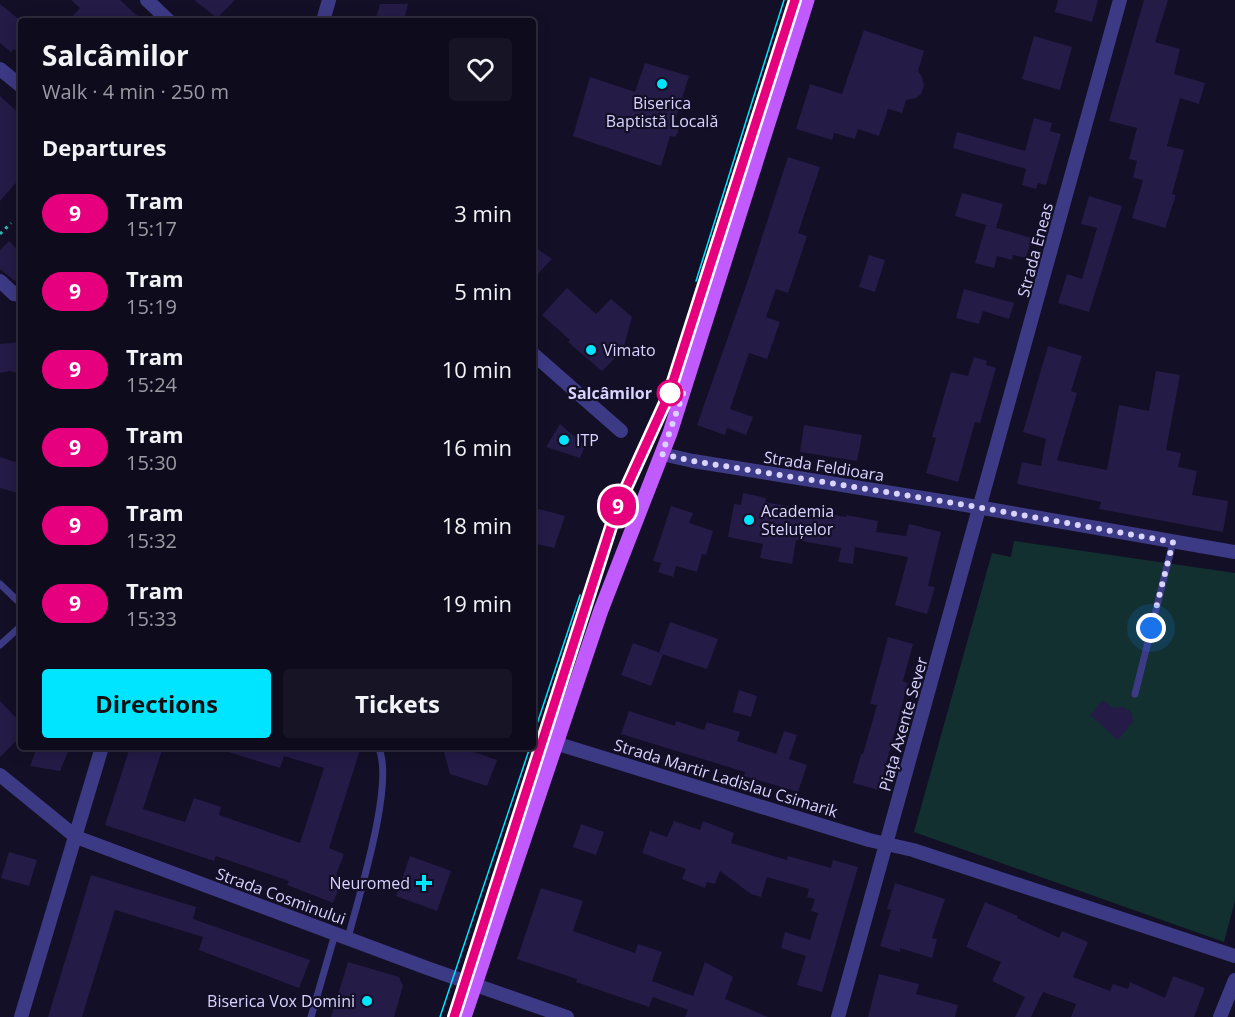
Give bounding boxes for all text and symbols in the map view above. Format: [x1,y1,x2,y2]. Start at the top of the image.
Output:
text: Salcâmilor [42,36,189,74]
button: heart [449,38,512,101]
marker: Biserica Baptistă Locală [655,77,669,91]
text: Walk · 4 min · 250 m [42,78,229,105]
place label: Biserica Baptistă Locală [606,92,718,132]
text: Departures [42,132,166,162]
text: Tram [126,185,184,215]
text: 3 min [454,198,512,228]
text: 9 [69,199,81,227]
street label: Strada Eneas [1012,200,1058,300]
text: 15:17 [126,215,177,242]
text: Tram [126,263,184,293]
text: 5 min [454,276,512,306]
text: 9 [69,277,81,305]
text: 15:19 [126,293,177,320]
place label: Vimato [603,339,656,361]
text: Tram [126,341,184,371]
marker: Vimato [584,343,598,357]
text: 10 min [442,354,512,384]
text: 9 [69,355,81,383]
text: 15:24 [126,371,177,398]
marker: Salcâmilor [657,380,683,406]
place label: Salcâmilor [568,382,652,404]
text: Tram [126,419,184,449]
place label: ITP [576,429,599,451]
text: 16 min [442,432,512,462]
text: 9 [69,433,81,461]
marker: ITP [557,433,571,447]
street label: Strada Feldioara [762,446,886,486]
text: 15:30 [126,449,177,476]
line badge: 9 [598,486,638,526]
text: 9 [612,492,624,520]
text: Tram [126,497,184,527]
place label: Academia Steluțelor [761,500,834,540]
text: 18 min [442,510,512,540]
text: 9 [69,511,81,539]
marker: Academia Steluțelor [742,513,756,527]
text: 15:32 [126,527,177,554]
text: Tram [126,575,184,605]
text: 19 min [442,588,512,618]
text: 9 [69,589,81,617]
text: 15:33 [126,605,177,632]
your location [1136,613,1166,643]
street label: Piața Axente Sever [873,654,933,794]
button: Directions [42,669,271,738]
button: Tickets [283,669,512,738]
street label: Strada Martir Ladislau Csimarik [611,733,841,823]
street label: Strada Cosminului [213,862,349,930]
place label: Neuromed [329,872,410,894]
marker: Neuromed [415,874,433,892]
place label: Biserica Vox Domini [207,990,355,1012]
marker: Biserica Vox Domini [360,994,374,1008]

